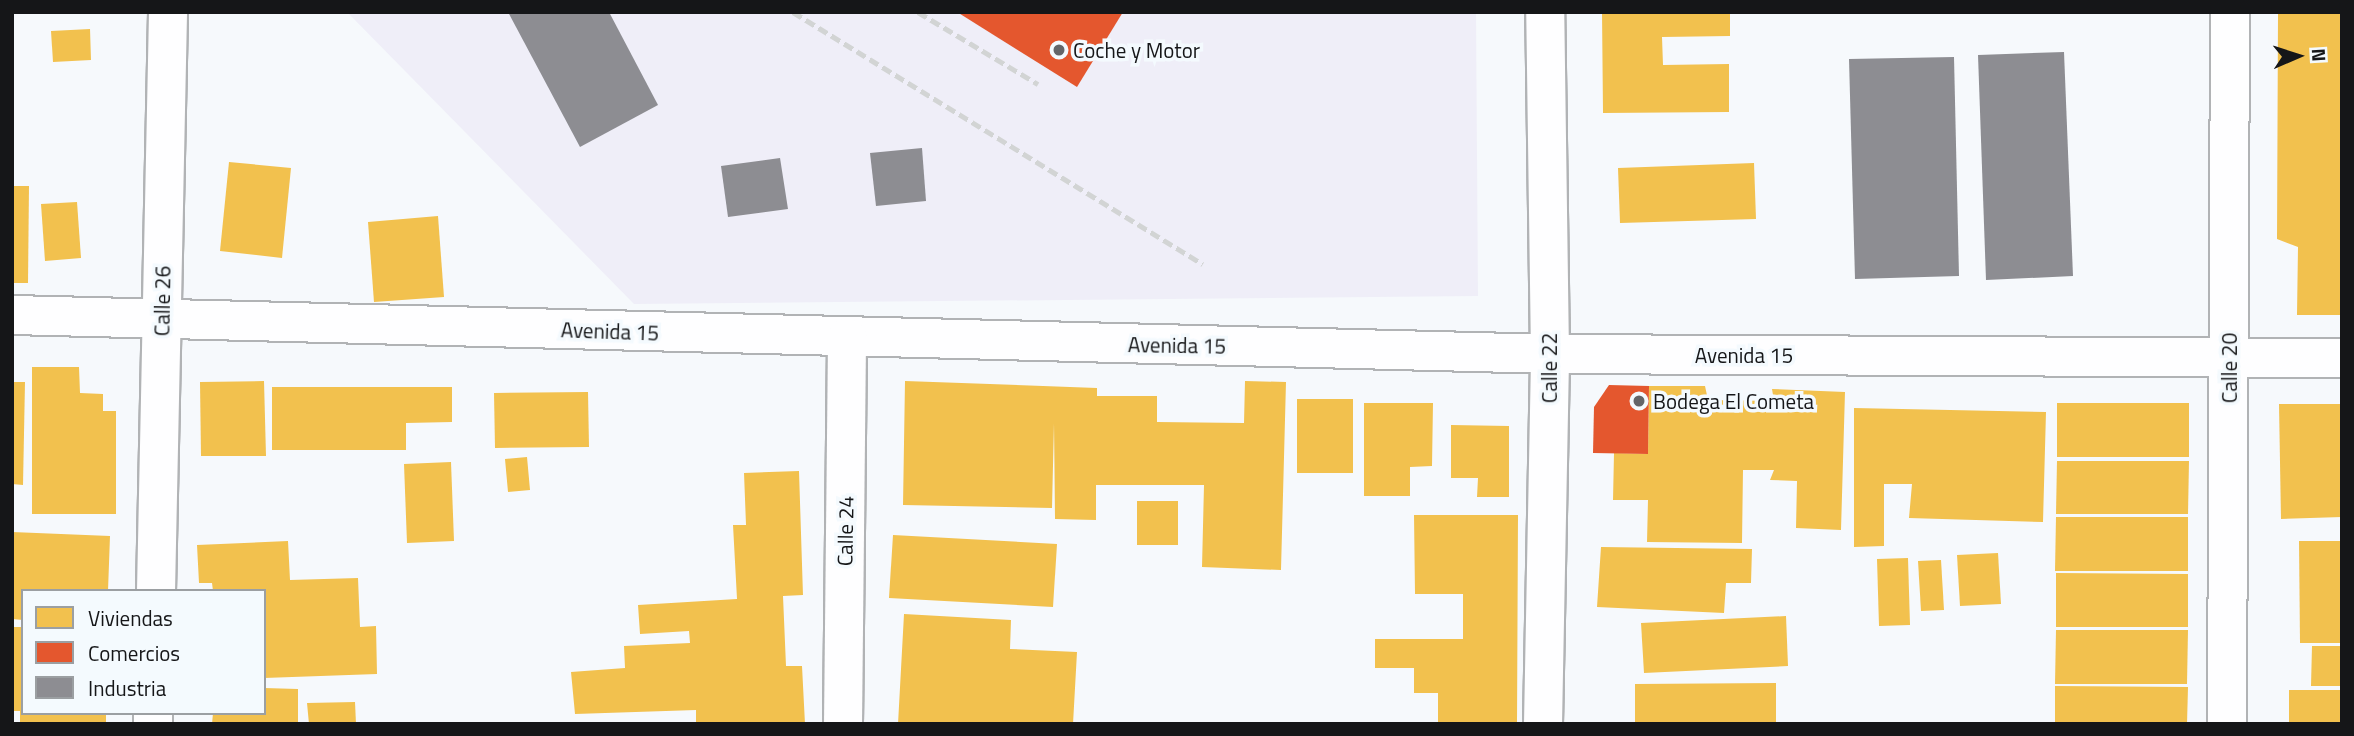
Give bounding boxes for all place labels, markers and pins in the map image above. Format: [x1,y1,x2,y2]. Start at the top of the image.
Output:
place label: Coche y Motor [1073,37,1200,63]
marker: Coche y Motor [1051,42,1067,58]
place label: Bodega El Cometa [1653,388,1814,414]
marker: Bodega El Cometa [1631,393,1647,409]

